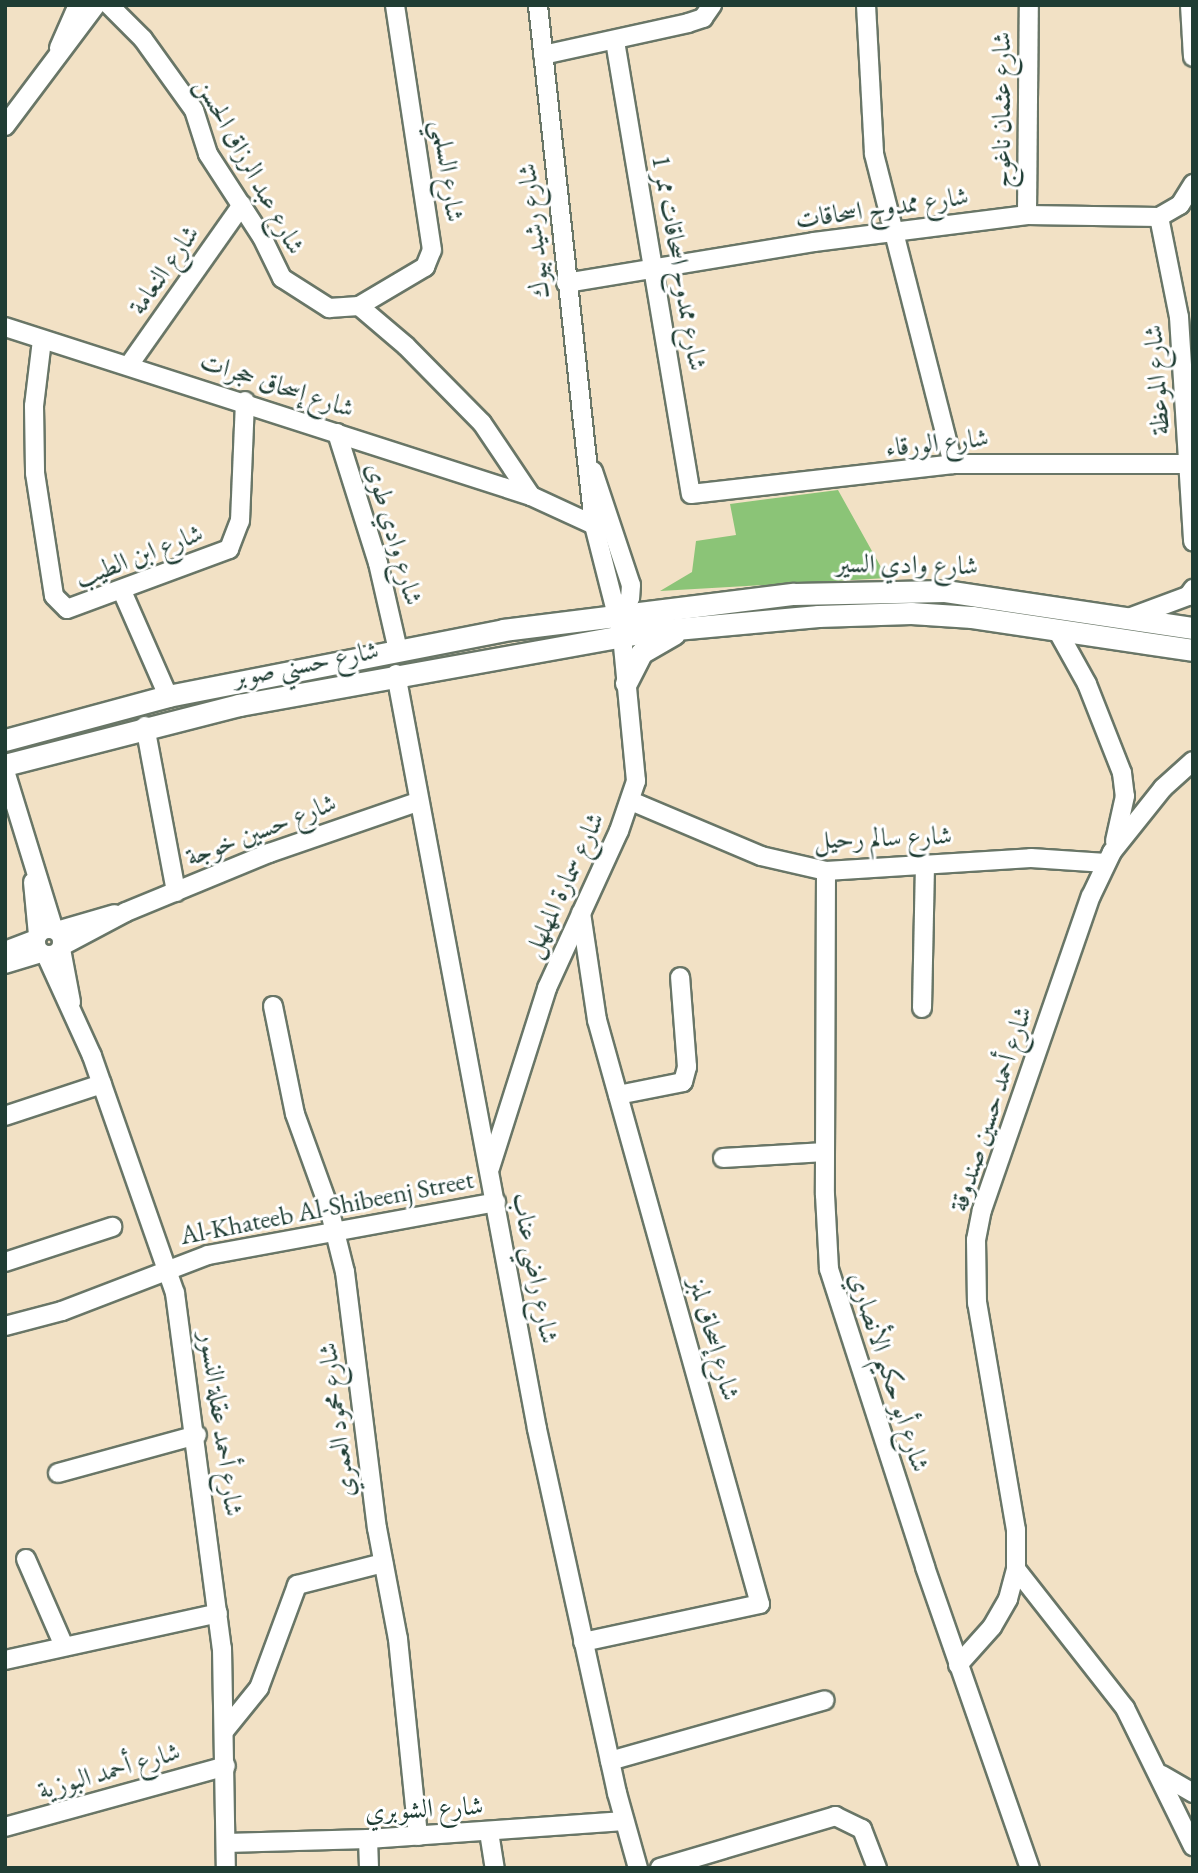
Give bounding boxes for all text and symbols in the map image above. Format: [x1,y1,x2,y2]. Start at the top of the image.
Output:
street label: شارع عثمان ناغوج [986,32,1018,188]
street label: شارع عبد الرزاق الحسن [189,72,311,260]
street label: شارع السلمي [425,118,471,224]
street label: شارع ممدوح اسحاقات ممر 1 [645,153,713,373]
street label: شارع رشيد بيوك [511,162,557,300]
street label: شارع ممدوح اسحاقات [793,180,971,236]
street label: شارع النعامة [122,219,206,321]
street label: شارع الموعظة [1138,324,1176,436]
street label: شارع إسحاق حجرات [196,345,358,425]
street label: شارع الورقاء [884,422,990,464]
street label: شارع وادي طوى [359,459,429,609]
street label: شارع ابن الطيب [71,517,207,595]
street label: شارع وادي السير [836,548,978,582]
street label: شارع حسني صوبر [230,635,382,693]
street label: شارع حسين خوجة [181,787,341,873]
street label: شارع سمارة المهلهل [517,807,611,963]
street label: شارع سالم رحيل [813,820,953,856]
street label: شارع أحمد حسين صندوقة [943,1002,1039,1216]
street label: Al-Khateeb Al-Shibeenj Street [178,1164,476,1252]
street label: شارع راضي عناب [505,1190,565,1346]
street label: شارع أبو حكيم الأنصاري [842,1268,936,1476]
street label: شارع إسحاق لمبز [682,1274,746,1404]
street label: شارع أحمد عقلة النسور [193,1330,249,1518]
street label: شارع محمود العمري [312,1341,362,1499]
street label: شارع أحمد البوزية [34,1736,184,1806]
street label: شارع الشوبري [364,1790,484,1828]

